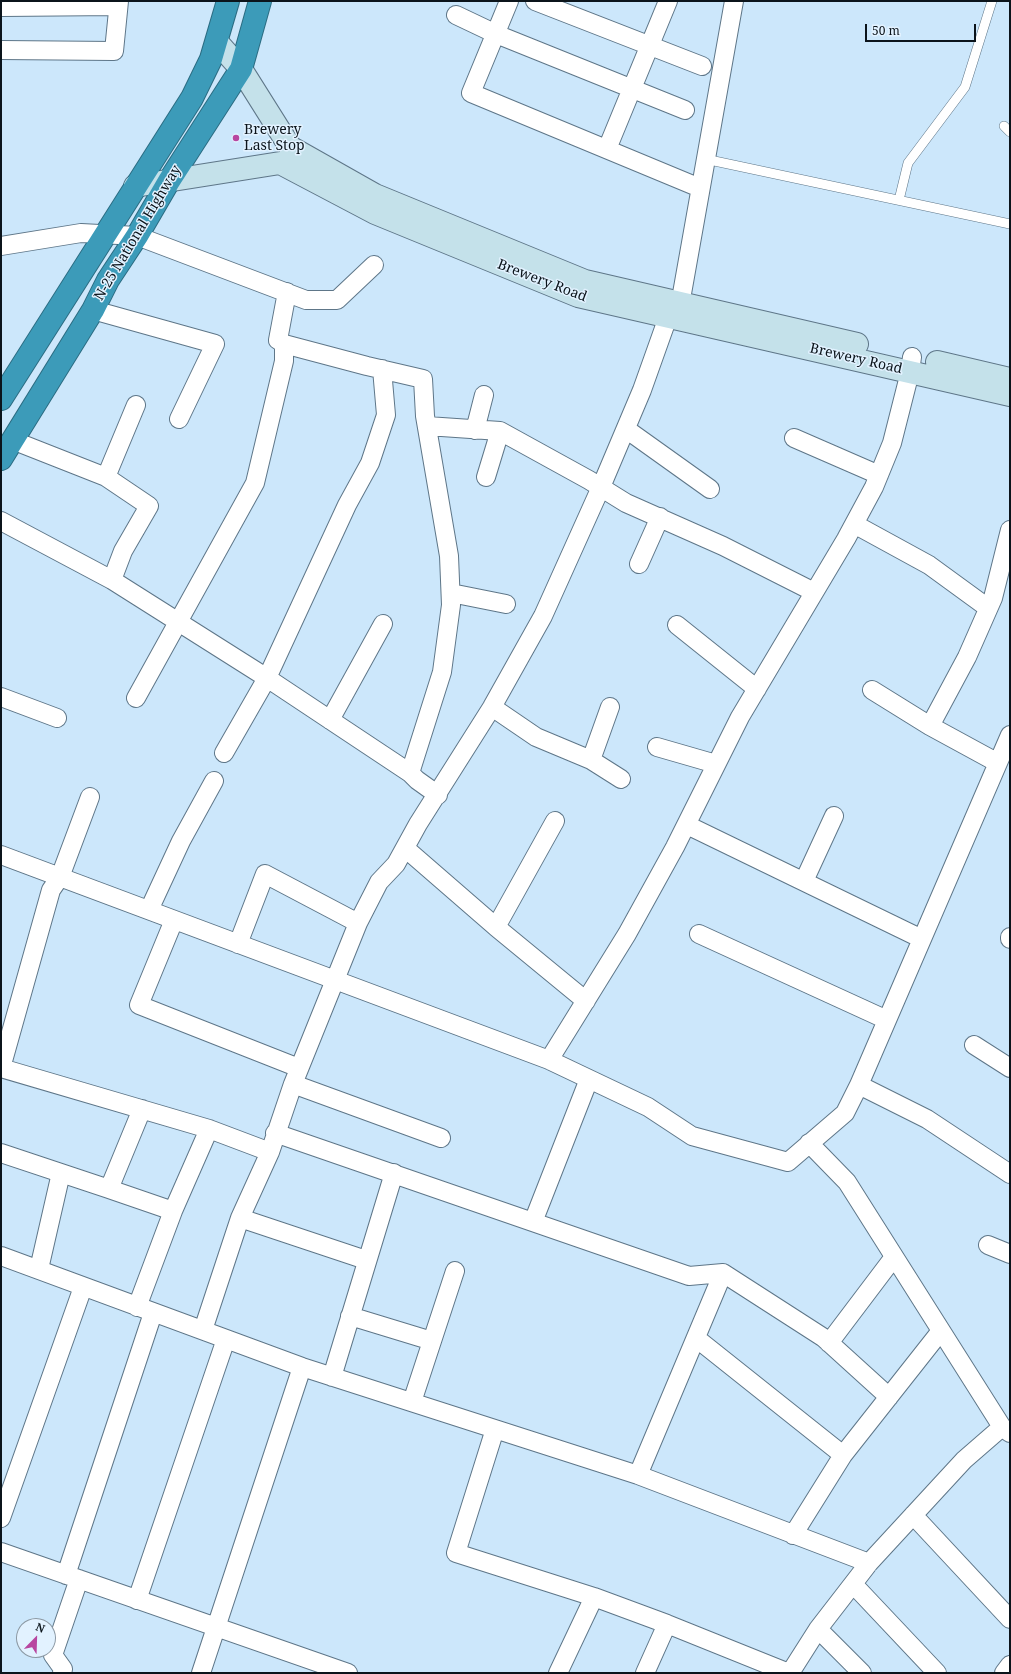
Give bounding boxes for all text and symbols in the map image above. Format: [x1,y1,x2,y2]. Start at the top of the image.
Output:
scale bar [867,16,978,42]
text: 50 m [872,22,900,39]
place label: Brewery Last Stop [244,122,305,154]
marker: Brewery Last Stop [231,133,241,143]
street label: N-25 National Highway [91,162,185,304]
street label: Brewery Road [495,256,589,306]
street label: Brewery Road [808,340,904,378]
north arrow [16,1618,56,1658]
text: N [34,1619,47,1636]

